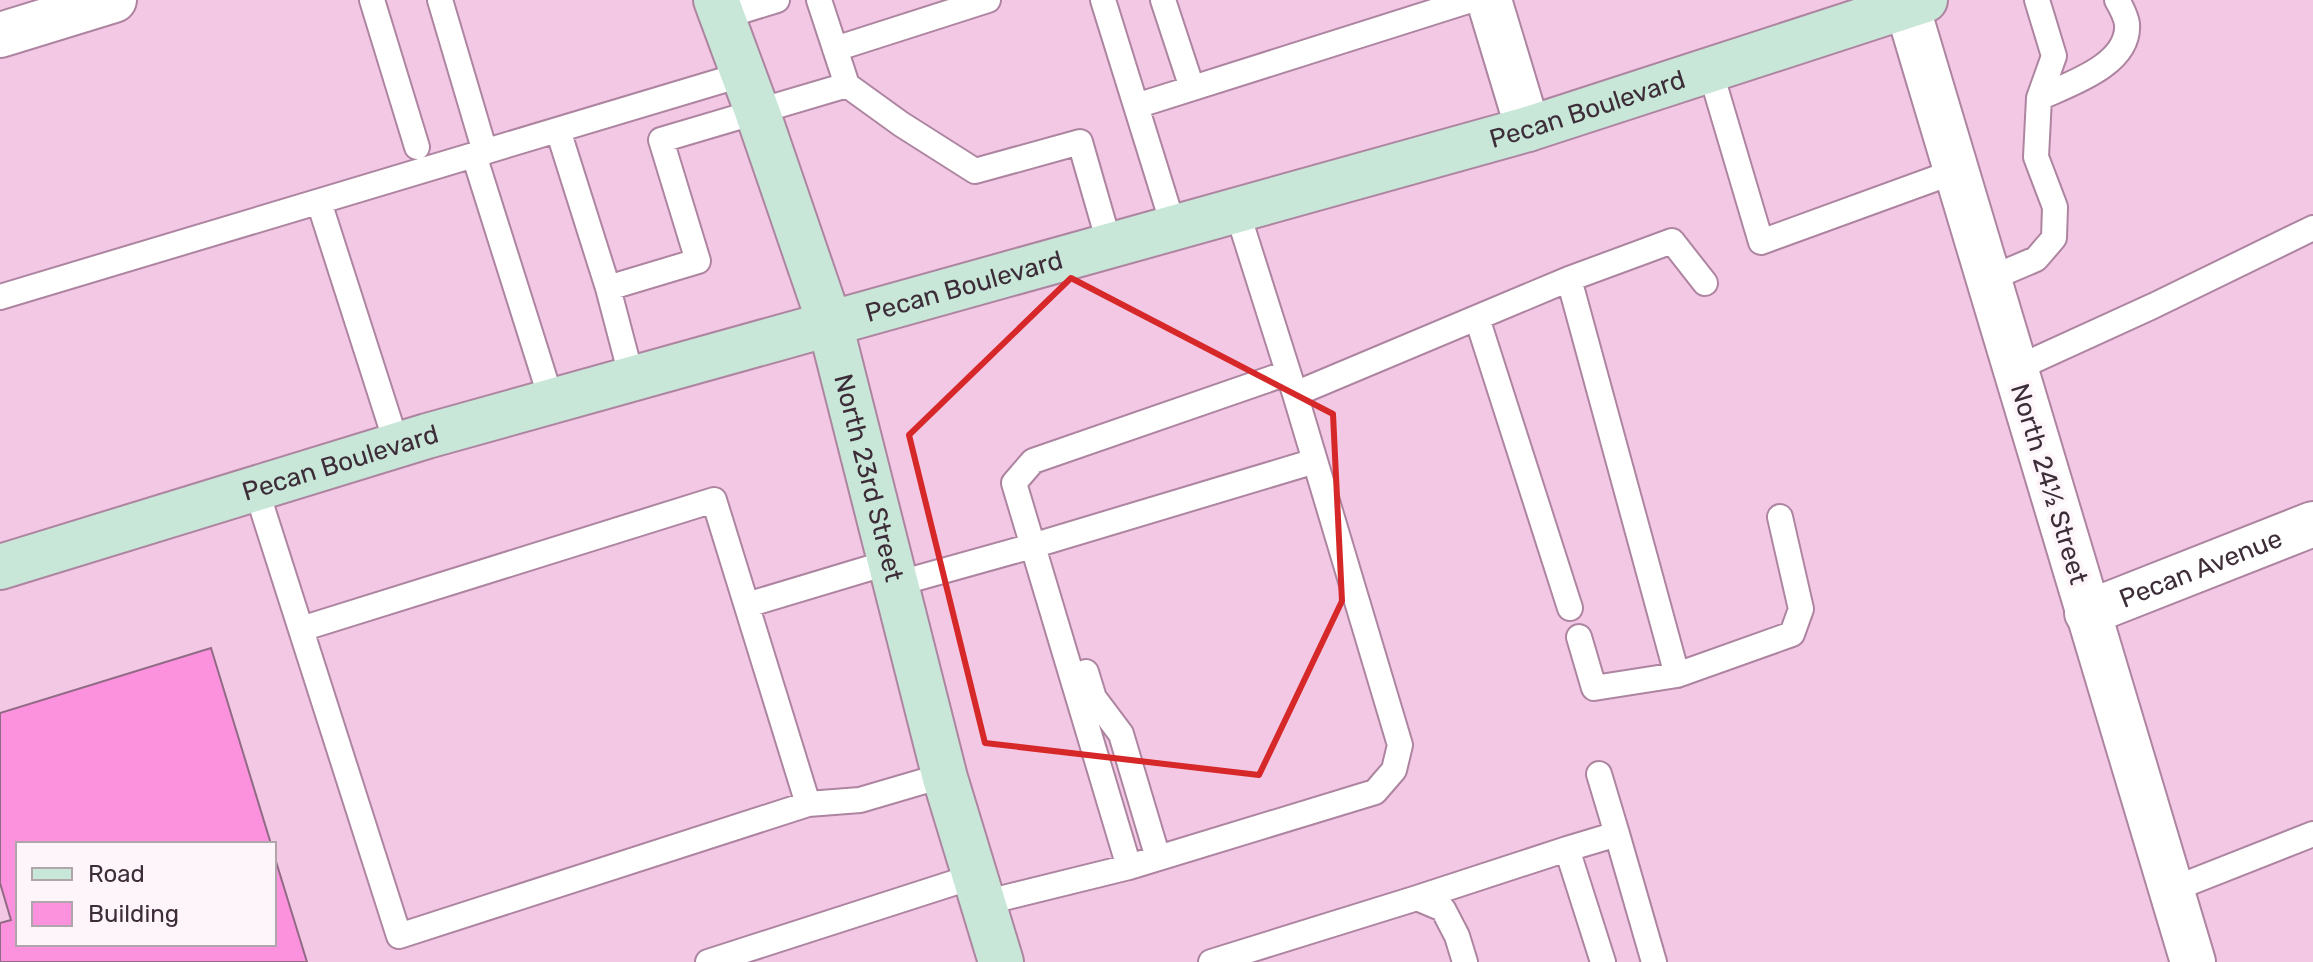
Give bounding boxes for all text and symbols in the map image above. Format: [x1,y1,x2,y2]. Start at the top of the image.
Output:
street label: Pecan Boulevard [1486,64,1689,155]
street label: Pecan Boulevard [862,244,1066,329]
street label: North 23rd Street [828,371,910,585]
street label: North 24½ Street [2004,380,2094,588]
street label: Pecan Boulevard [238,418,442,507]
street label: Pecan Avenue [2115,522,2286,614]
legend [16,842,276,946]
text: Road [88,860,145,888]
text: Building [88,900,179,928]

